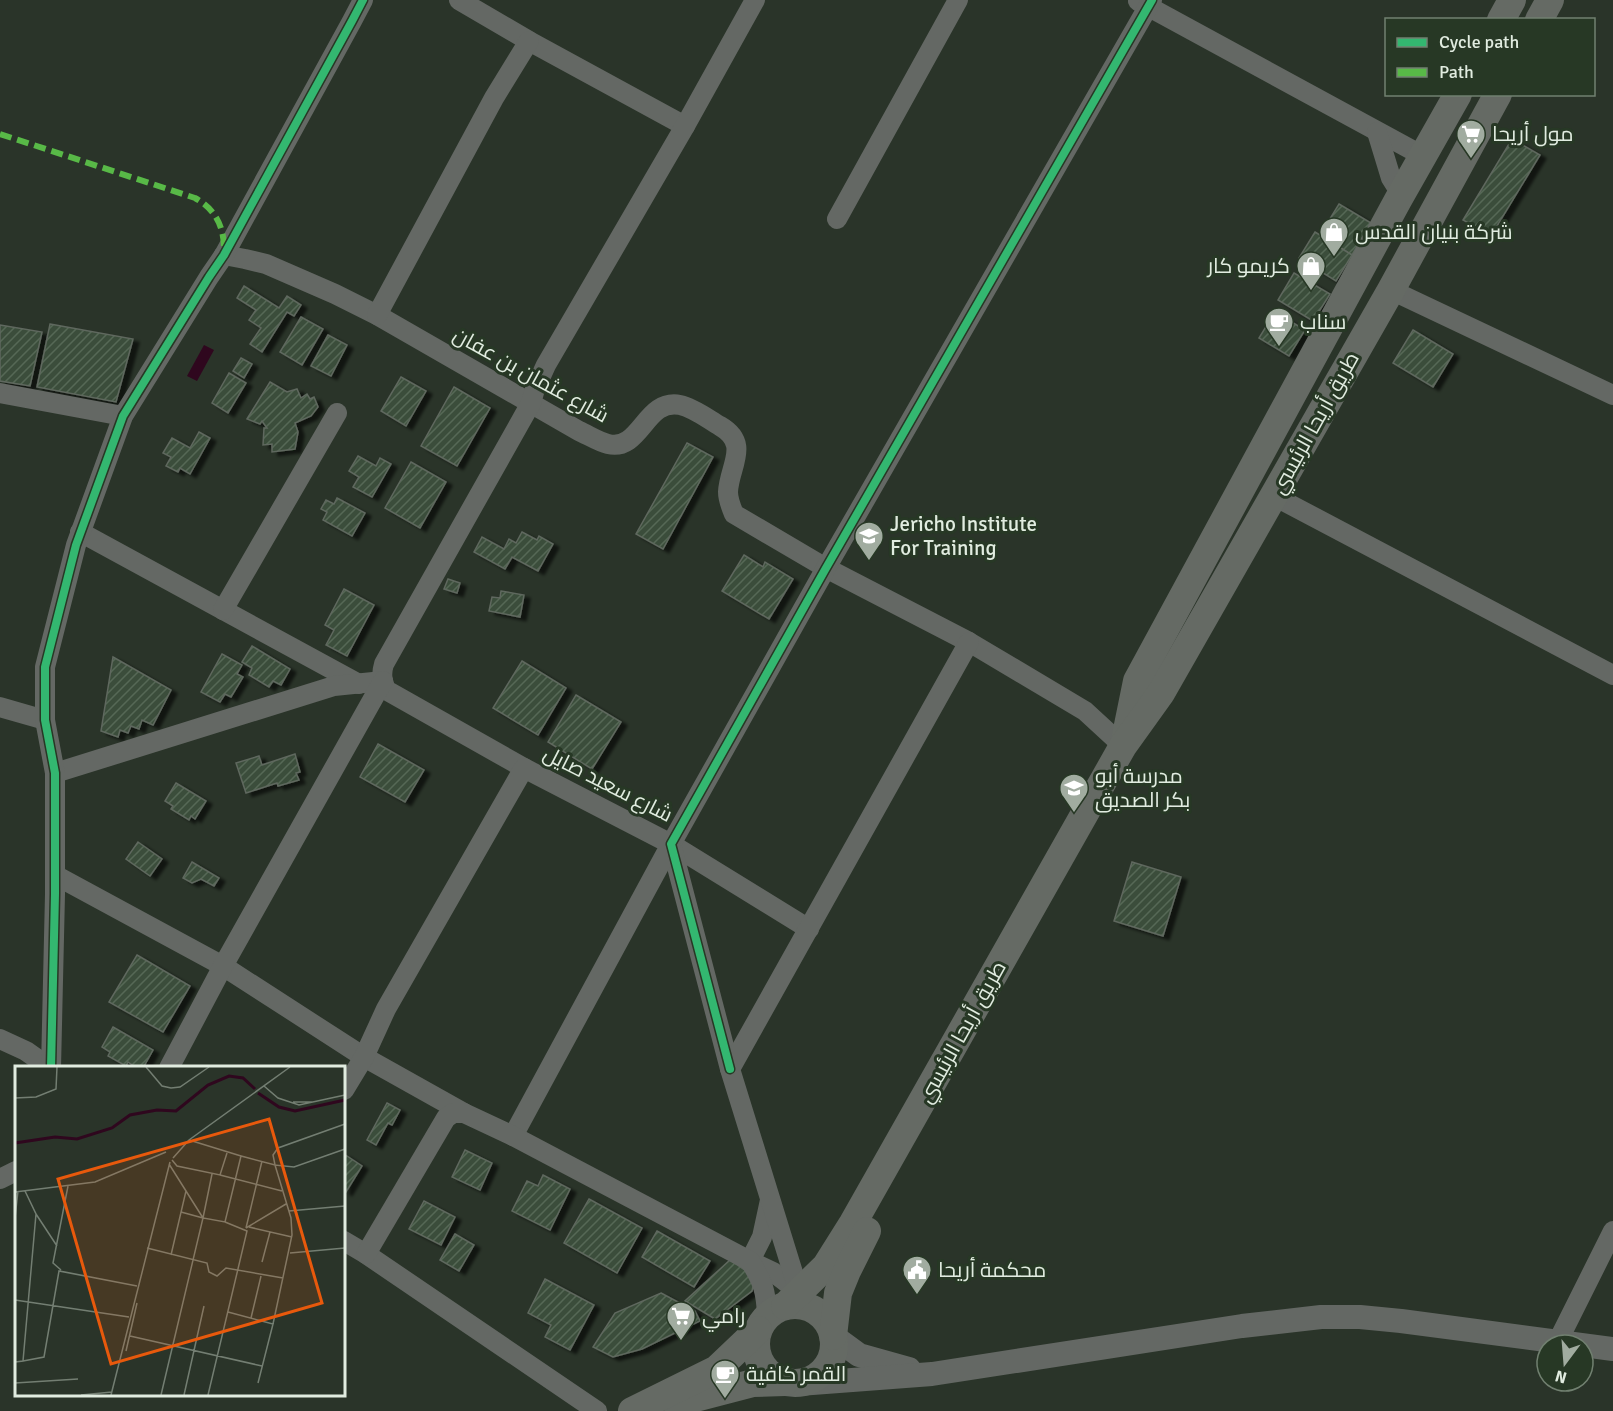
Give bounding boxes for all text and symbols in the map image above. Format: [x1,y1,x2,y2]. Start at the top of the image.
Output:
legend [1385,18,1595,96]
text: Cycle path [1439,31,1519,53]
text: Path [1439,61,1474,83]
supermarket icon: مول أريحا [1455,118,1487,160]
place label: مول أريحا [1492,121,1574,147]
shop icon: شركة بنيان القدس [1318,216,1350,258]
place label: شركة بنيان القدس [1355,219,1512,245]
shop icon: كريمو كار [1295,250,1327,292]
place label: كريمو كار [1207,253,1290,279]
cafe icon: سناب [1263,306,1295,348]
place label: سناب [1300,309,1346,335]
street label: شارع عثمان بن عفان [448,321,613,429]
street label: طريق أريحا الرئيسي [1265,347,1367,500]
place label: Jericho Institute For Training [890,511,1037,561]
school or university icon: Jericho Institute For Training [853,520,885,562]
street label: شارع سعيد صايل [538,740,677,829]
place label: مدرسة أبو بكر الصديق [1095,763,1190,813]
school or university icon: مدرسة أبو بكر الصديق [1058,772,1090,814]
street label: طريق أريحا الرئيسي [912,956,1014,1109]
inset map [15,1066,345,1396]
public building icon: محكمة أريحا [901,1254,933,1296]
place label: محكمة أريحا [938,1257,1046,1283]
supermarket icon: رامي [665,1300,697,1342]
place label: رامي [702,1303,745,1332]
north arrow [1535,1333,1595,1393]
cafe icon: القمر كافية [709,1358,741,1400]
place label: القمر كافية [746,1361,846,1387]
text: N [1553,1365,1569,1388]

